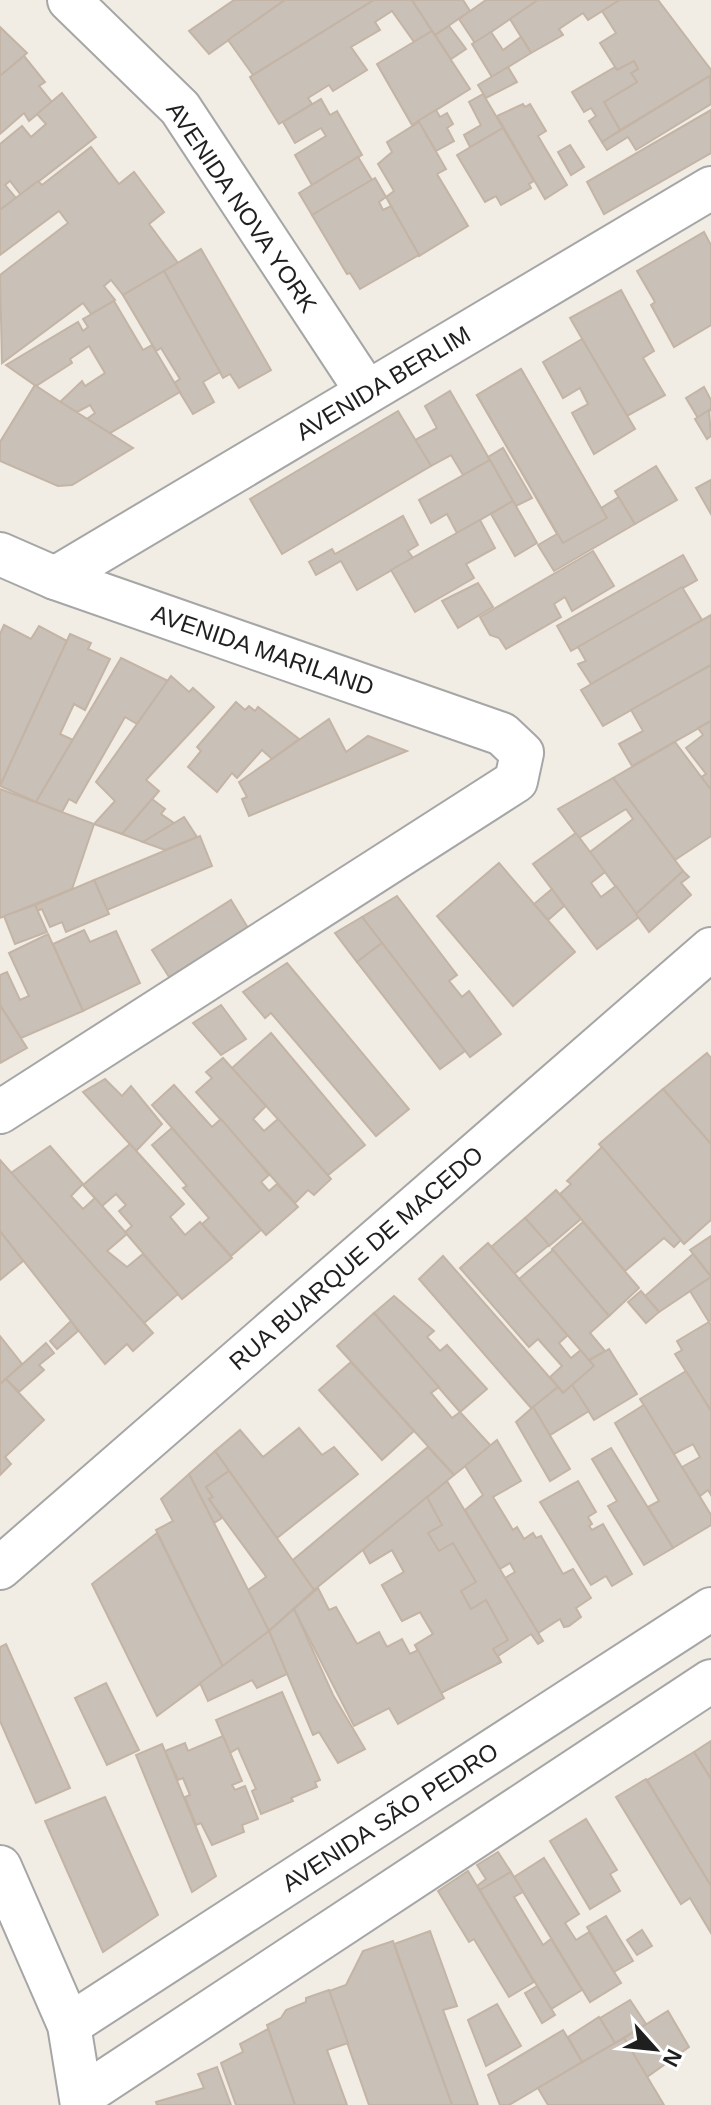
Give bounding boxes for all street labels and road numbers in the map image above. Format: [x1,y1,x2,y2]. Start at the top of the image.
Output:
street label: AVENIDA NOVA YORK [161,97,323,317]
street label: AVENIDA BERLIM [291,320,475,446]
street label: AVENIDA MARILAND [148,599,378,701]
street label: RUA BUARQUE DE MACEDO [224,1141,488,1375]
street label: AVENIDA SÃO PEDRO [277,1737,503,1897]

